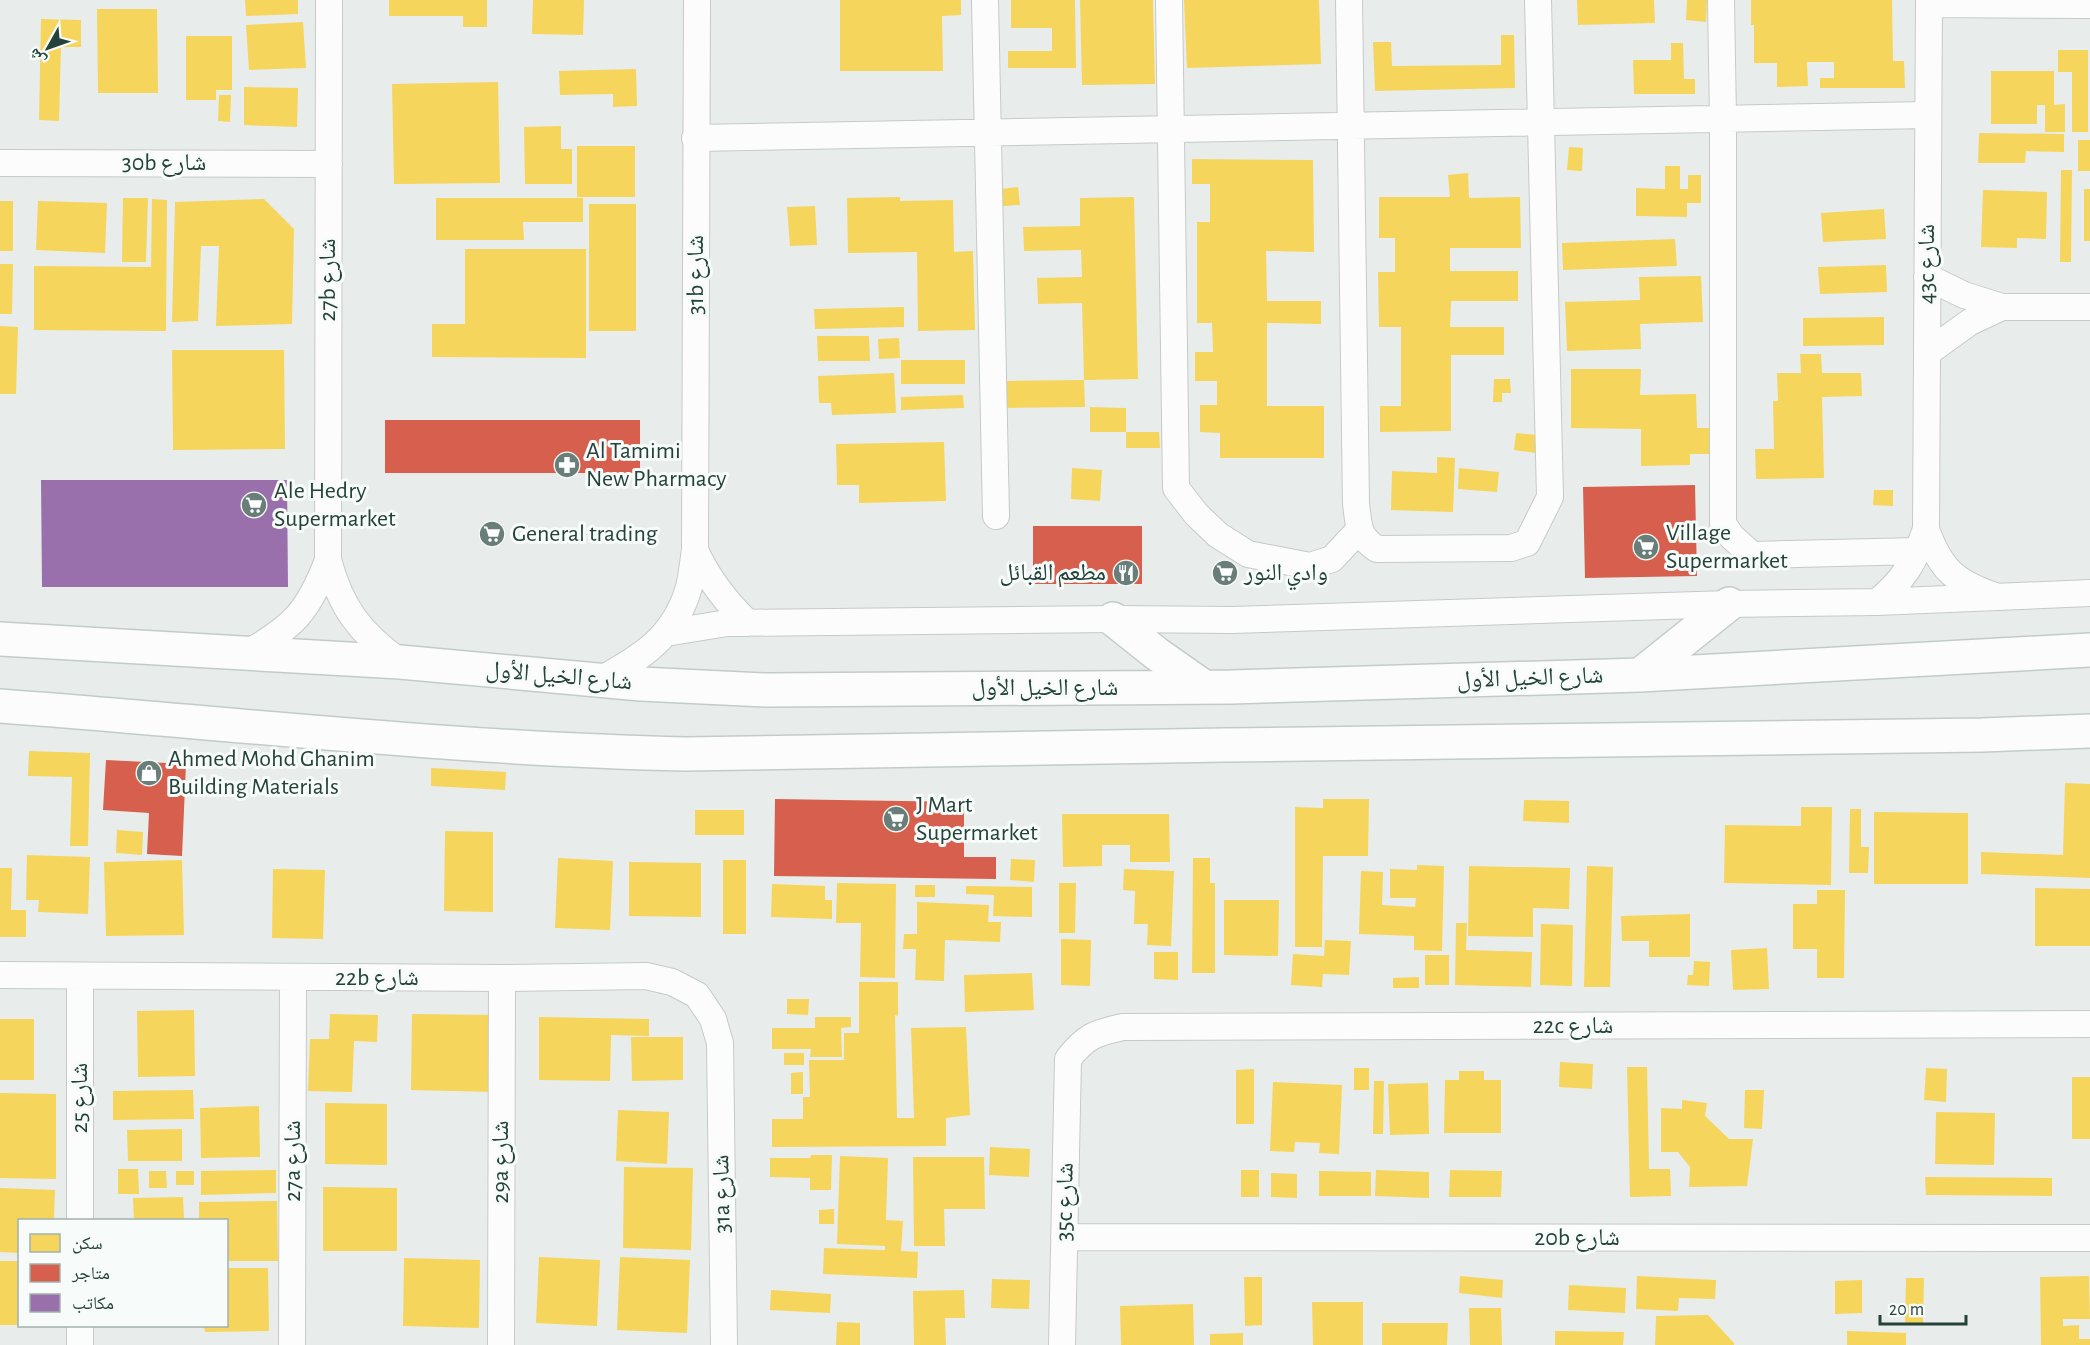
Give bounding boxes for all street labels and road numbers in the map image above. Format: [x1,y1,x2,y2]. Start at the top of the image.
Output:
street label: 30b شارع [122,151,206,177]
street label: 43c شارع [1915,224,1941,304]
street label: 31b شارع [684,235,710,315]
street label: 27b شارع [316,239,342,321]
street label: شارع الخيل الأول [485,658,633,696]
street label: شارع الخيل الأول [1456,663,1604,695]
street label: شارع الخيل الأول [972,676,1118,702]
street label: 22b شارع [335,966,419,992]
street label: 22c شارع [1533,1014,1613,1040]
street label: شارع 25 [68,1063,94,1133]
street label: 27a شارع [281,1120,307,1202]
street label: 29a شارع [489,1121,515,1203]
street label: 31a شارع [709,1154,737,1234]
street label: 35c شارع [1052,1162,1080,1242]
street label: 20b شارع [1534,1226,1620,1252]

